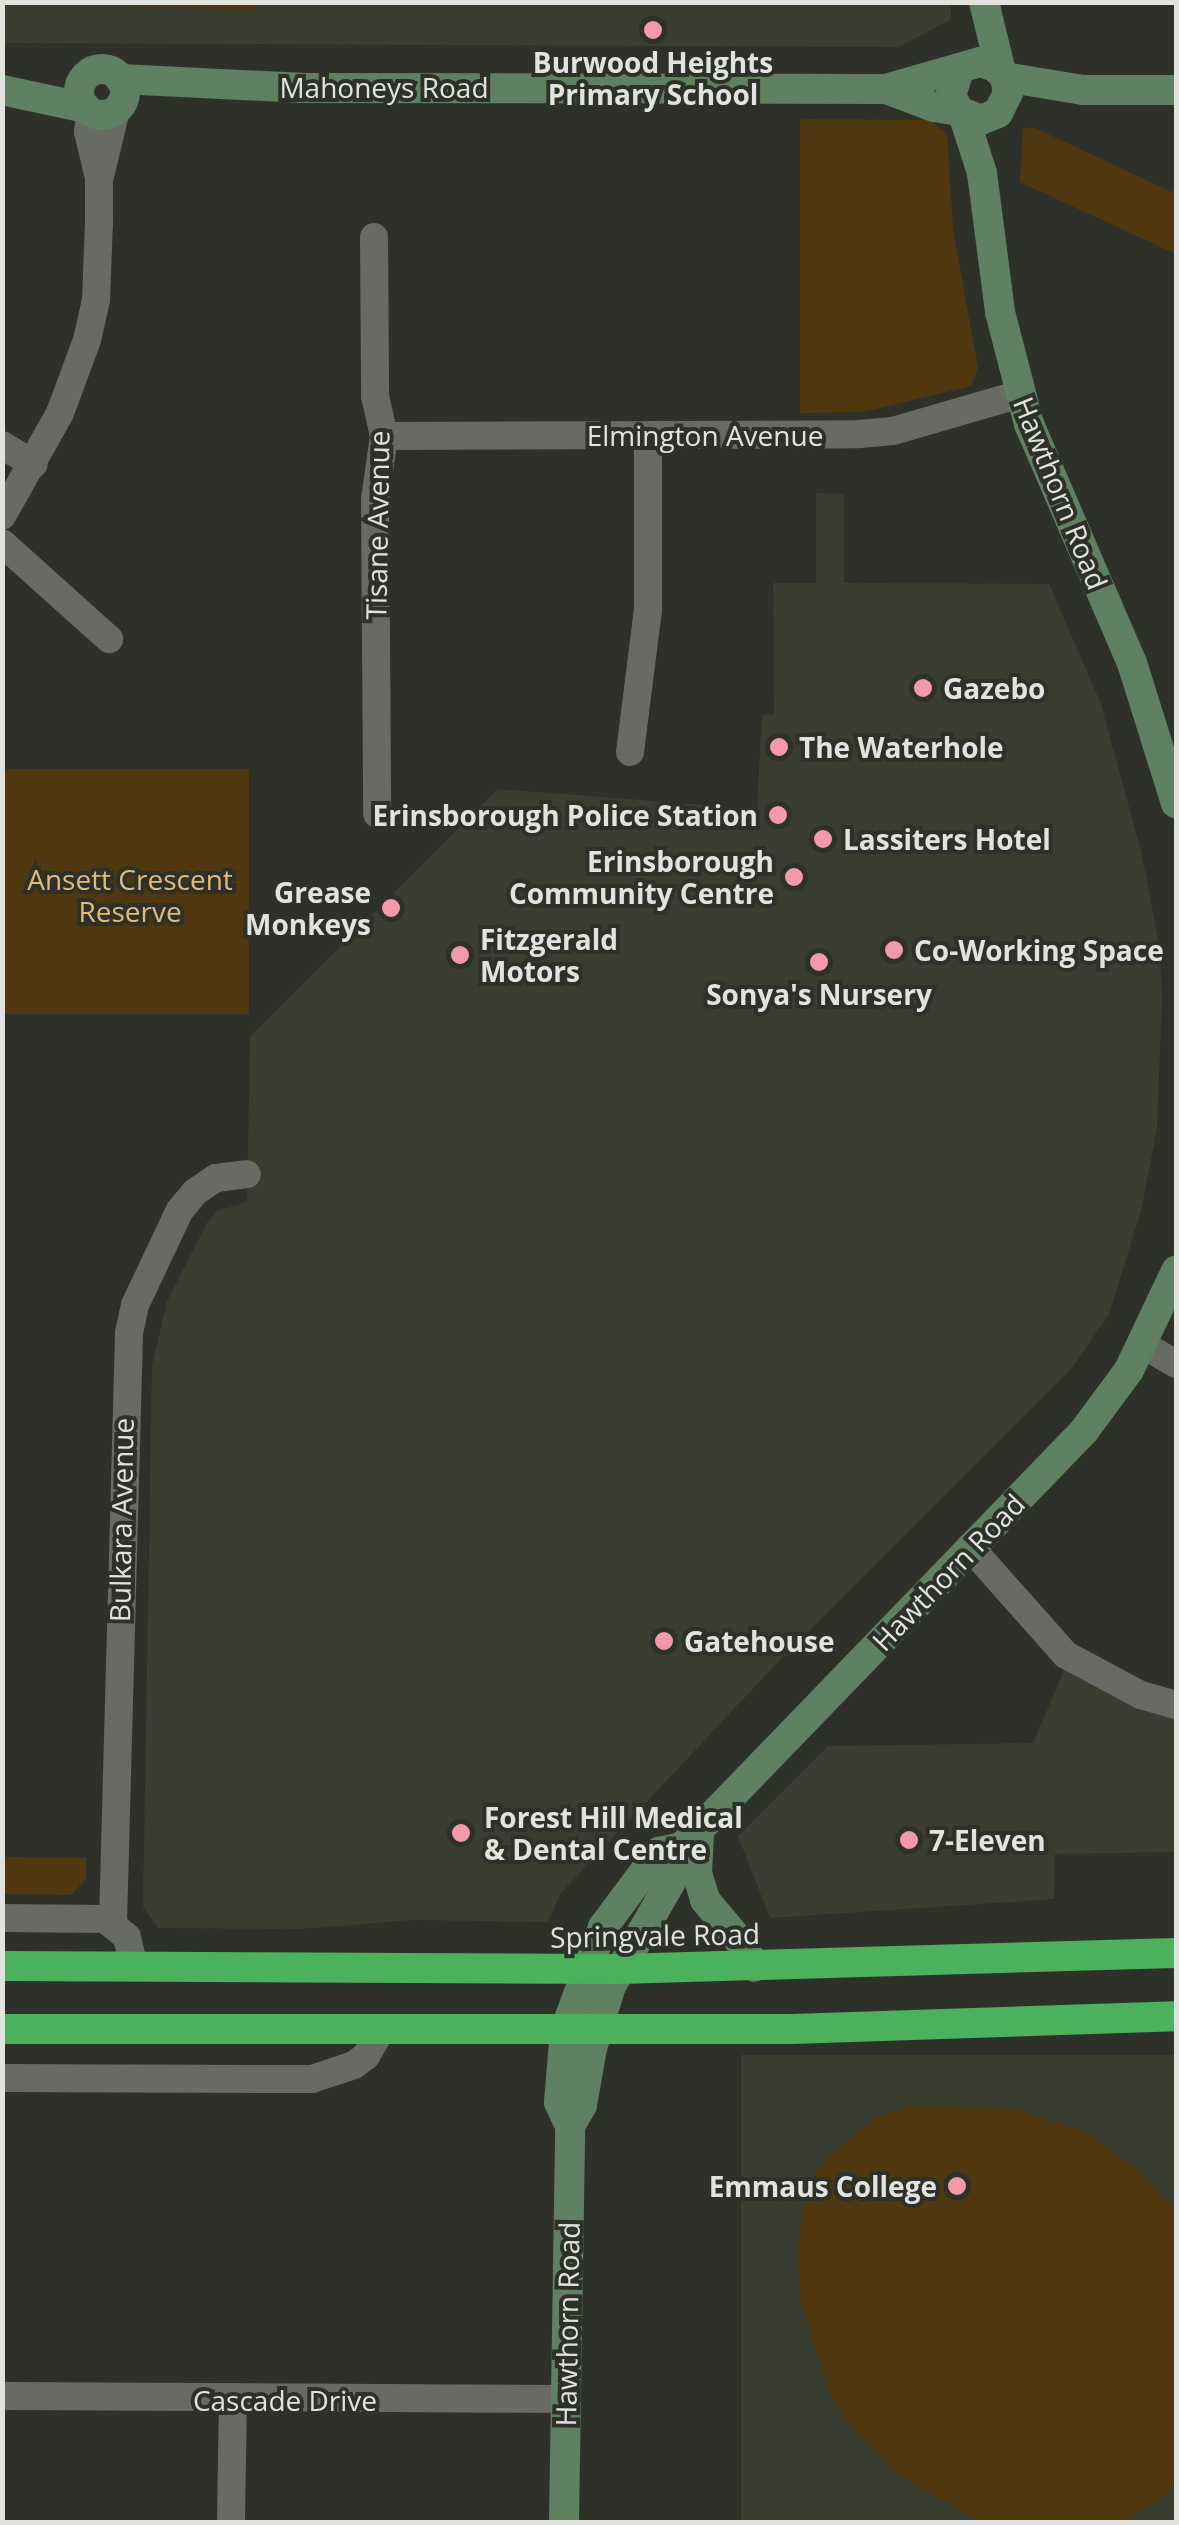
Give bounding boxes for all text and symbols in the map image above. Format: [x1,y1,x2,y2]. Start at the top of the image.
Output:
marker: Burwood Heights Primary School [642,19,664,41]
place label: Burwood Heights Primary School [533,45,773,111]
street label: Mahoneys Road [279,70,489,104]
street label: Hawthorn Road [1007,392,1115,594]
street label: Elmington Avenue [587,418,823,452]
street label: Tisane Avenue [359,430,395,620]
place label: Gazebo [943,671,1045,705]
marker: Gazebo [912,677,934,699]
place label: The Waterhole [799,730,1004,764]
marker: The Waterhole [768,736,790,758]
place label: Erinsborough Police Station [373,798,758,832]
marker: Erinsborough Police Station [767,804,789,826]
place label: Lassiters Hotel [843,822,1051,856]
marker: Lassiters Hotel [812,828,834,850]
place label: Erinsborough Community Centre [509,844,774,910]
park label: Ansett Crescent Reserve [27,862,233,928]
marker: Erinsborough Community Centre [783,866,805,888]
place label: Grease Monkeys [245,875,371,941]
marker: Grease Monkeys [380,897,402,919]
place label: Fitzgerald Motors [480,922,618,988]
place label: Co-Working Space [914,933,1164,967]
marker: Co-Working Space [883,939,905,961]
marker: Fitzgerald Motors [449,944,471,966]
marker: Sonya's Nursery [808,951,830,973]
place label: Sonya's Nursery [706,977,932,1011]
street label: Bulkara Avenue [102,1418,140,1622]
street label: Hawthorn Road [865,1487,1031,1657]
place label: Gatehouse [684,1624,834,1658]
marker: Gatehouse [653,1630,675,1652]
place label: Forest Hill Medical & Dental Centre [484,1800,743,1866]
marker: Forest Hill Medical & Dental Centre [448,1820,474,1846]
place label: 7-Eleven [929,1823,1046,1857]
marker: 7-Eleven [898,1829,920,1851]
street label: Springvale Road [550,1916,760,1954]
place label: Emmaus College [709,2169,937,2203]
marker: Emmaus College [946,2175,968,2197]
street label: Hawthorn Road [548,2221,586,2427]
street label: Cascade Drive [193,2383,377,2417]

